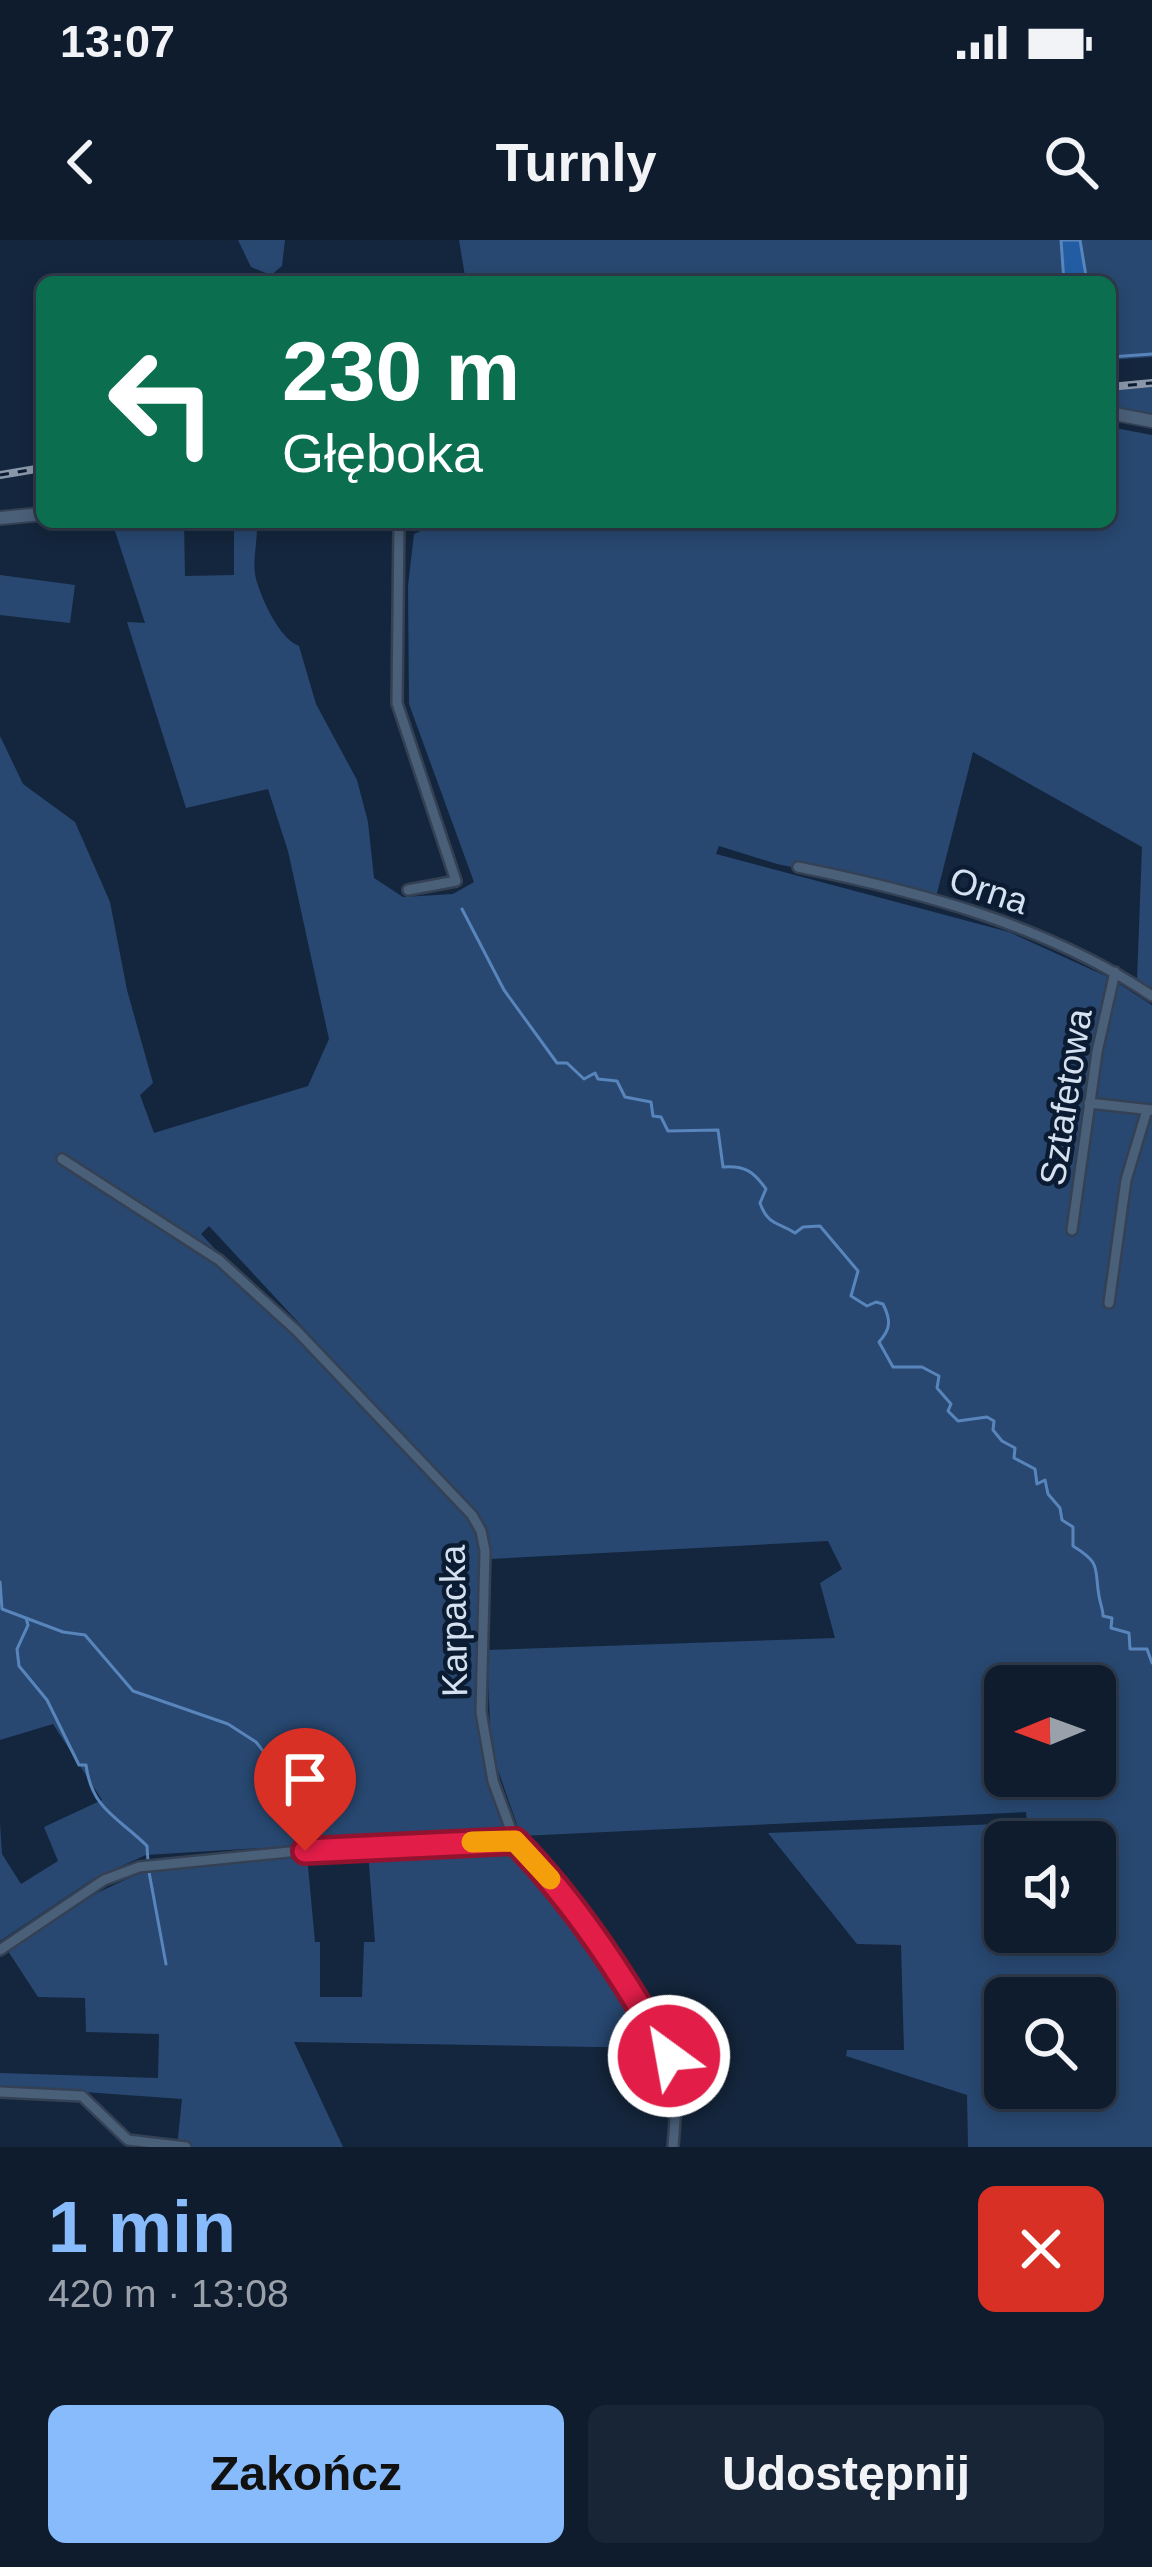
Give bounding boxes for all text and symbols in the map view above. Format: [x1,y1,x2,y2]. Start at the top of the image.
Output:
text: 13:07 [60,16,175,67]
icon: back [48,129,114,195]
icon: search [1038,129,1104,195]
text: Turnly [496,132,657,192]
icon: left [84,324,240,480]
text: 230 m [282,324,520,418]
text: Głęboka [282,423,483,483]
street label: Orna [944,859,1034,923]
street label: Sztafetowa [1031,1005,1100,1188]
street label: Karpacka [432,1544,475,1697]
north arrow [984,1665,1116,1797]
map controls [984,1665,1116,2109]
pin [254,1728,356,1851]
icon: arrive [272,1746,338,1812]
button: sound [984,1821,1116,1953]
button: search [984,1977,1116,2109]
position arrow [606,1993,732,2119]
button: close [978,2186,1104,2312]
text: 1 min [48,2187,236,2267]
text: 420 m · 13:08 [48,2272,289,2315]
button: Zakończ [48,2405,564,2543]
button: Udostępnij [588,2405,1104,2543]

